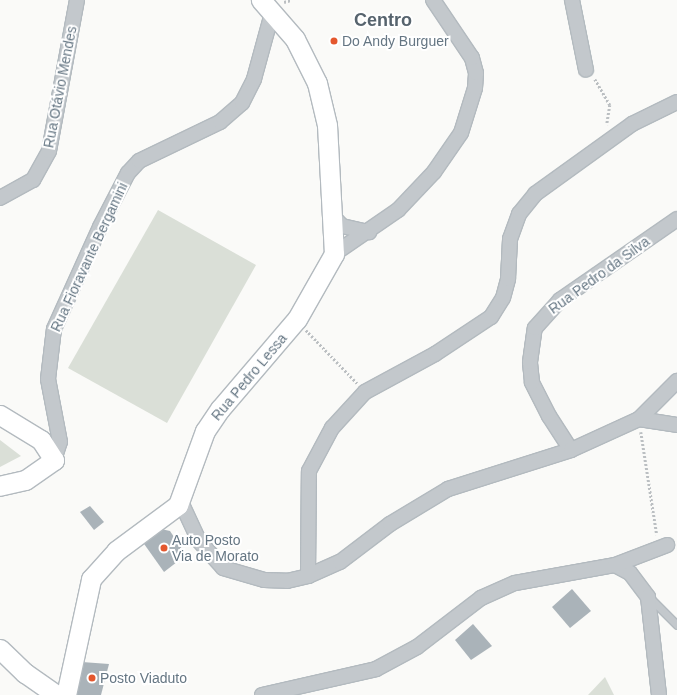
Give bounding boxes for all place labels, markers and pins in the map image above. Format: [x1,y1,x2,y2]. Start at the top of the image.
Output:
place label: Do Andy Burguer [342,33,449,49]
marker: Do Andy Burguer [329,36,339,46]
place label: Auto Posto Via de Morato [172,532,259,564]
marker: Auto Posto Via de Morato [159,543,169,553]
place label: Posto Viaduto [100,670,187,686]
marker: Posto Viaduto [87,673,97,683]

